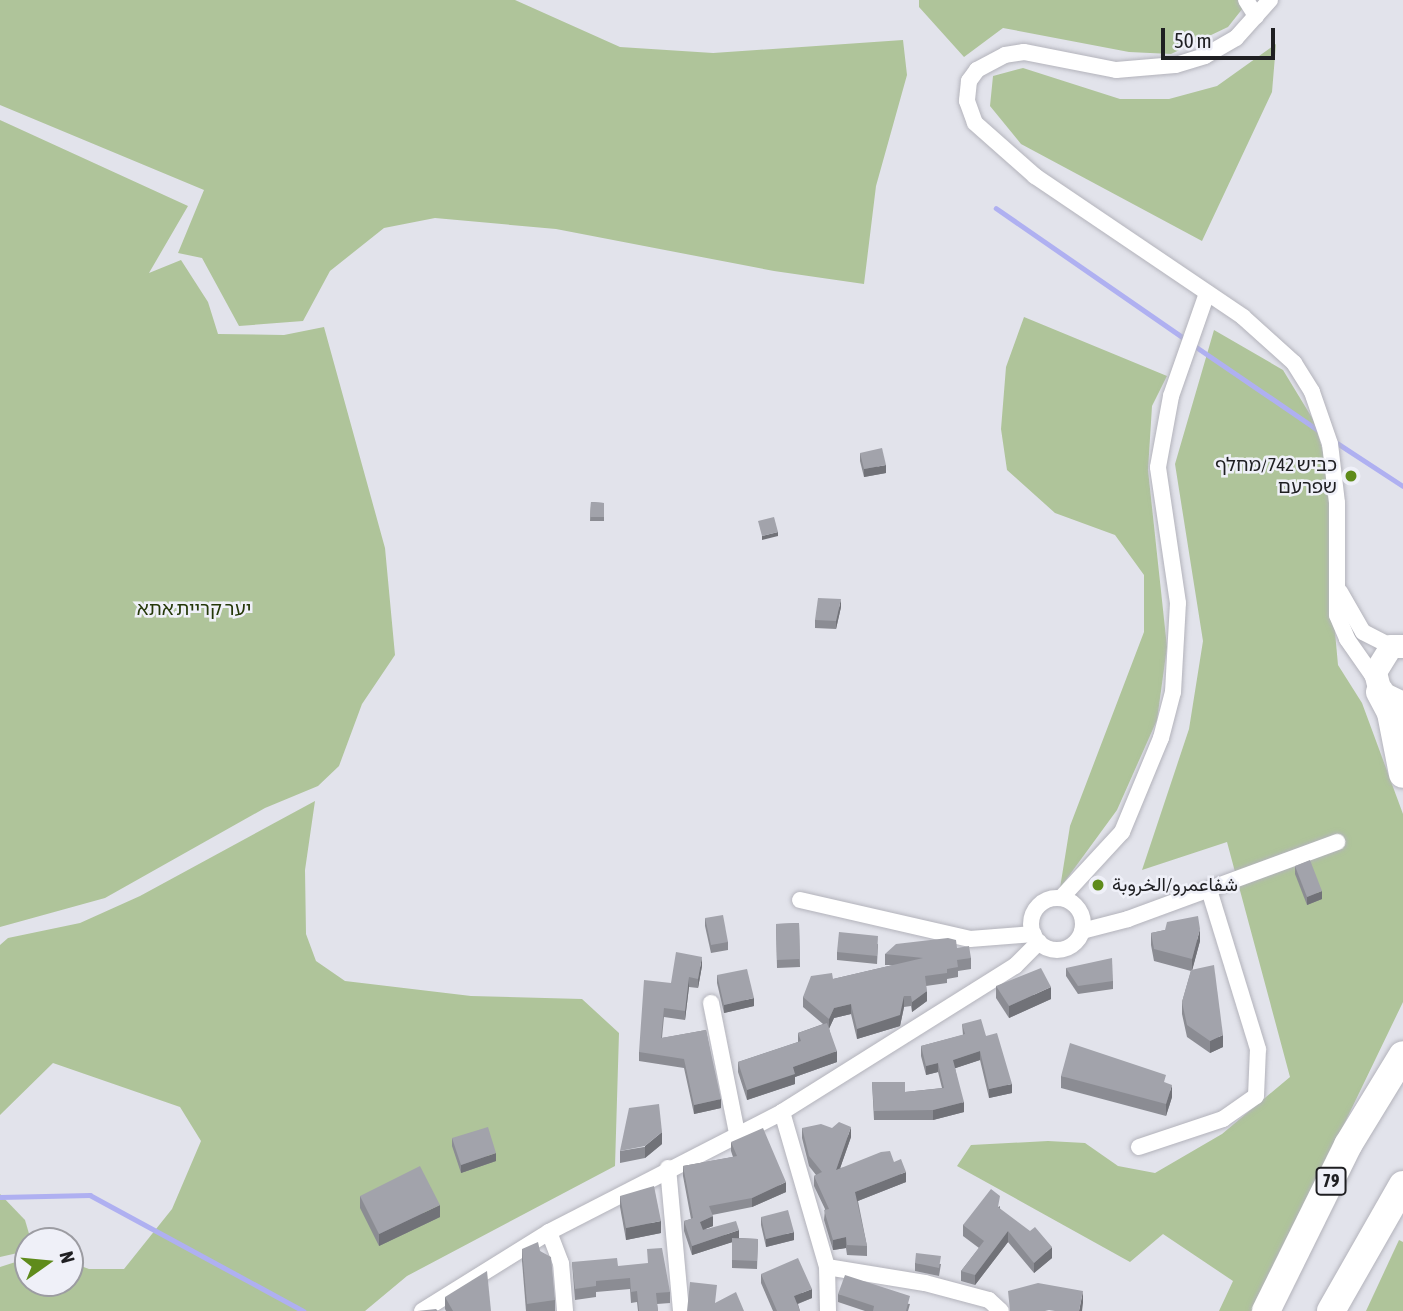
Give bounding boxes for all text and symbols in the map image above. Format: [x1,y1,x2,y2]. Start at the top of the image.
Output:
scale bar [1165,14,1279,58]
text: 50 m [1174,28,1212,52]
place label: כביש 742/מחלף שפרעם [1215,454,1337,498]
marker: כביש 742/מחלף שפרעם [1343,468,1359,484]
park label: יער קריית אתא [137,598,251,620]
place label: شفاعمرو/الخروبة [1112,874,1238,896]
marker: شفاعمرو/الخروبة [1090,877,1106,893]
road number: 79 [1315,1166,1347,1196]
north arrow [14,1227,84,1297]
text: N [55,1249,79,1265]

